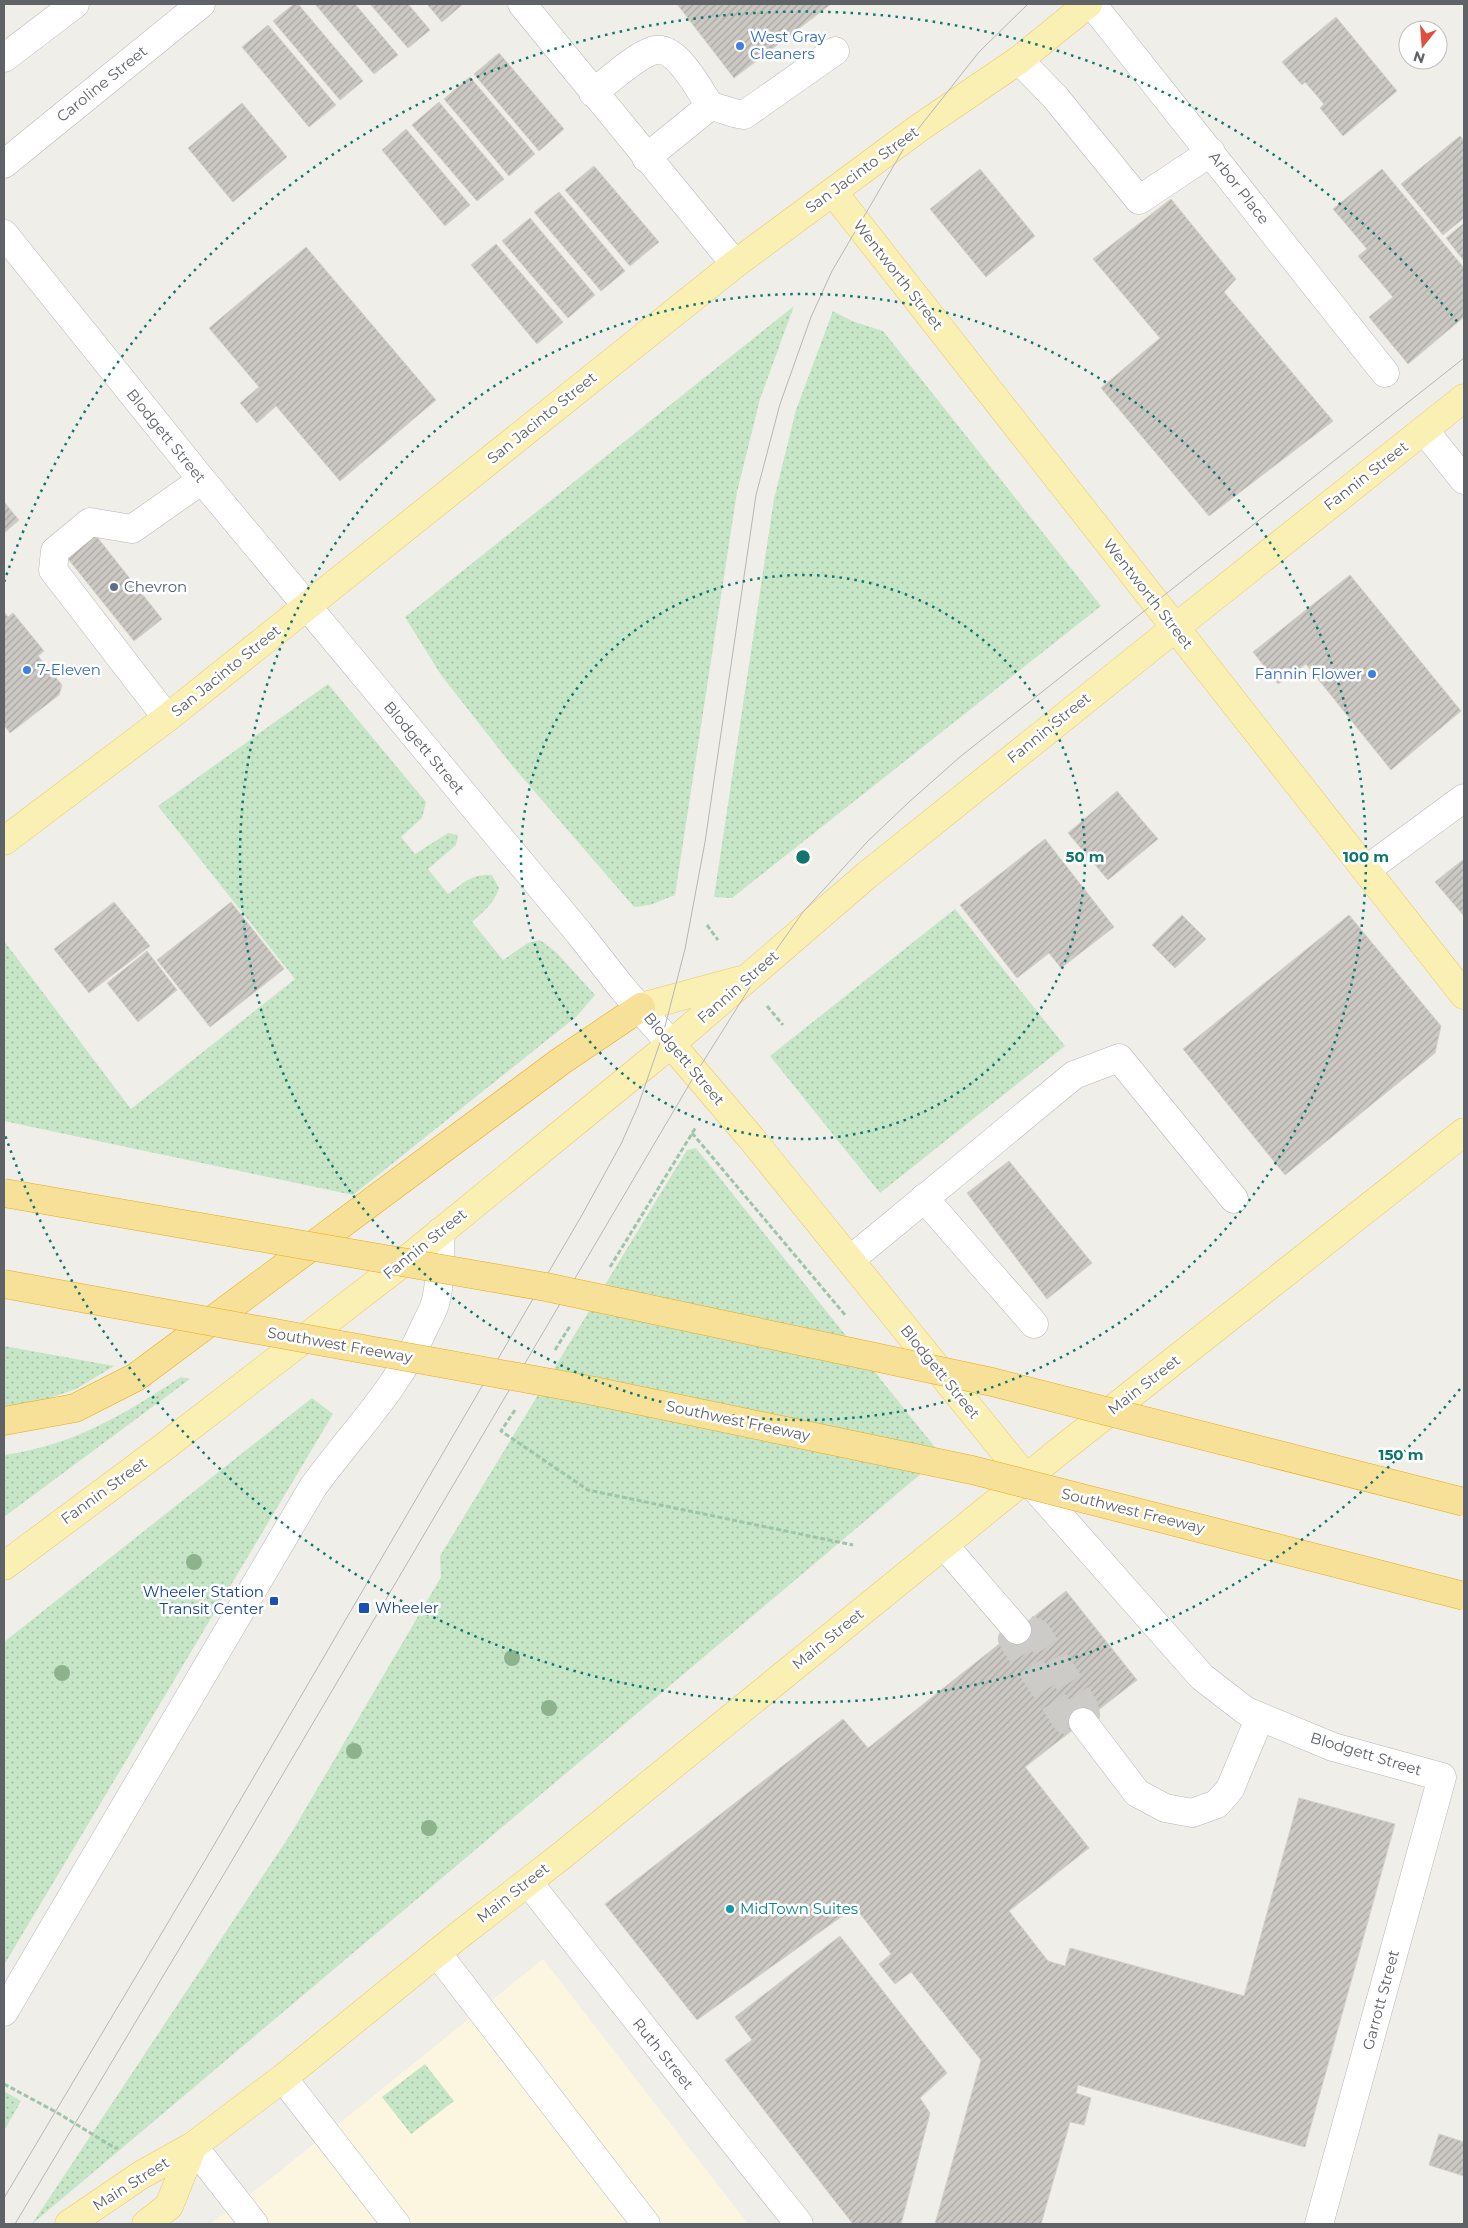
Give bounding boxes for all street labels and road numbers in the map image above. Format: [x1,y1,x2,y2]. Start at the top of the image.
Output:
street label: Caroline Street [53,41,151,126]
street label: San Jacinto Street [801,122,922,217]
street label: Arbor Place [1205,147,1274,228]
street label: Wentworth Street [849,216,947,334]
street label: San Jacinto Street [483,368,600,468]
street label: Blodgett Street [123,385,210,487]
street label: Fannin Street [1320,437,1412,514]
street label: Wentworth Street [1099,535,1197,653]
street label: San Jacinto Street [167,621,284,721]
street label: Fannin Street [1003,688,1094,767]
street label: Blodgett Street [380,697,469,798]
street label: Fannin Street [693,946,782,1027]
street label: Blodgett Street [640,1008,729,1109]
street label: Fannin Street [379,1204,470,1283]
street label: Blodgett Street [897,1321,984,1423]
street label: Southwest Freeway [266,1322,415,1367]
street label: Main Street [1104,1350,1184,1419]
street label: Southwest Freeway [664,1396,813,1445]
street label: Fannin Street [57,1453,150,1528]
street label: Southwest Freeway [1060,1484,1208,1538]
street label: Main Street [788,1604,867,1673]
street label: Blodgett Street [1308,1728,1424,1779]
street label: Main Street [473,1858,553,1927]
street label: Garrott Street [1358,1948,1403,2052]
street label: Ruth Street [629,2014,698,2093]
street label: Main Street [89,2153,173,2215]

